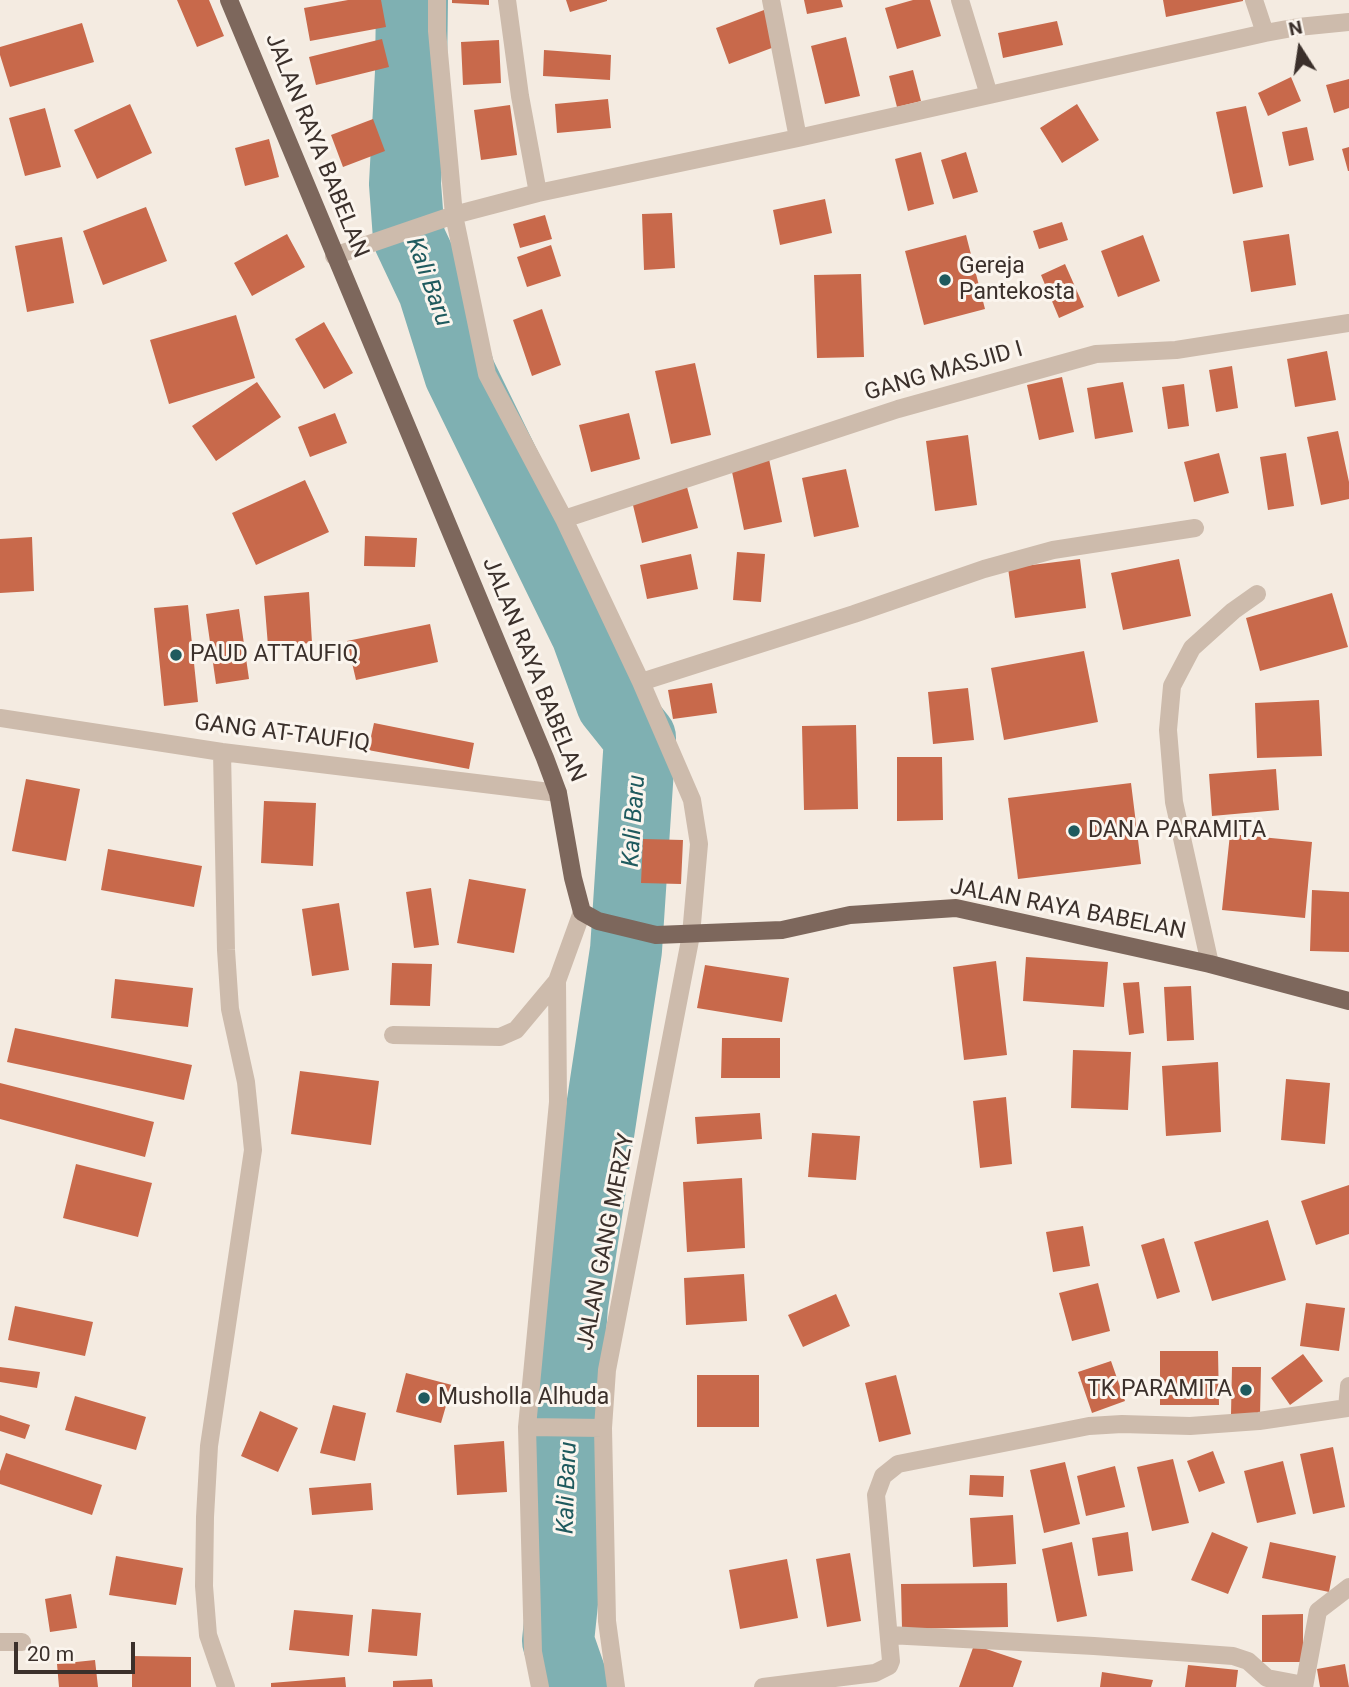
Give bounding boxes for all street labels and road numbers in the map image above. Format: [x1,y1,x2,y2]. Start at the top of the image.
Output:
street label: JALAN RAYA BABELAN [258,30,374,262]
street label: GANG MASJID I [862,336,1026,408]
street label: JALAN RAYA BABELAN [475,554,591,786]
street label: GANG AT-TAUFIQ [193,710,371,758]
street label: JALAN RAYA BABELAN [948,874,1188,946]
street label: JALAN GANG MERZY [572,1131,642,1353]

